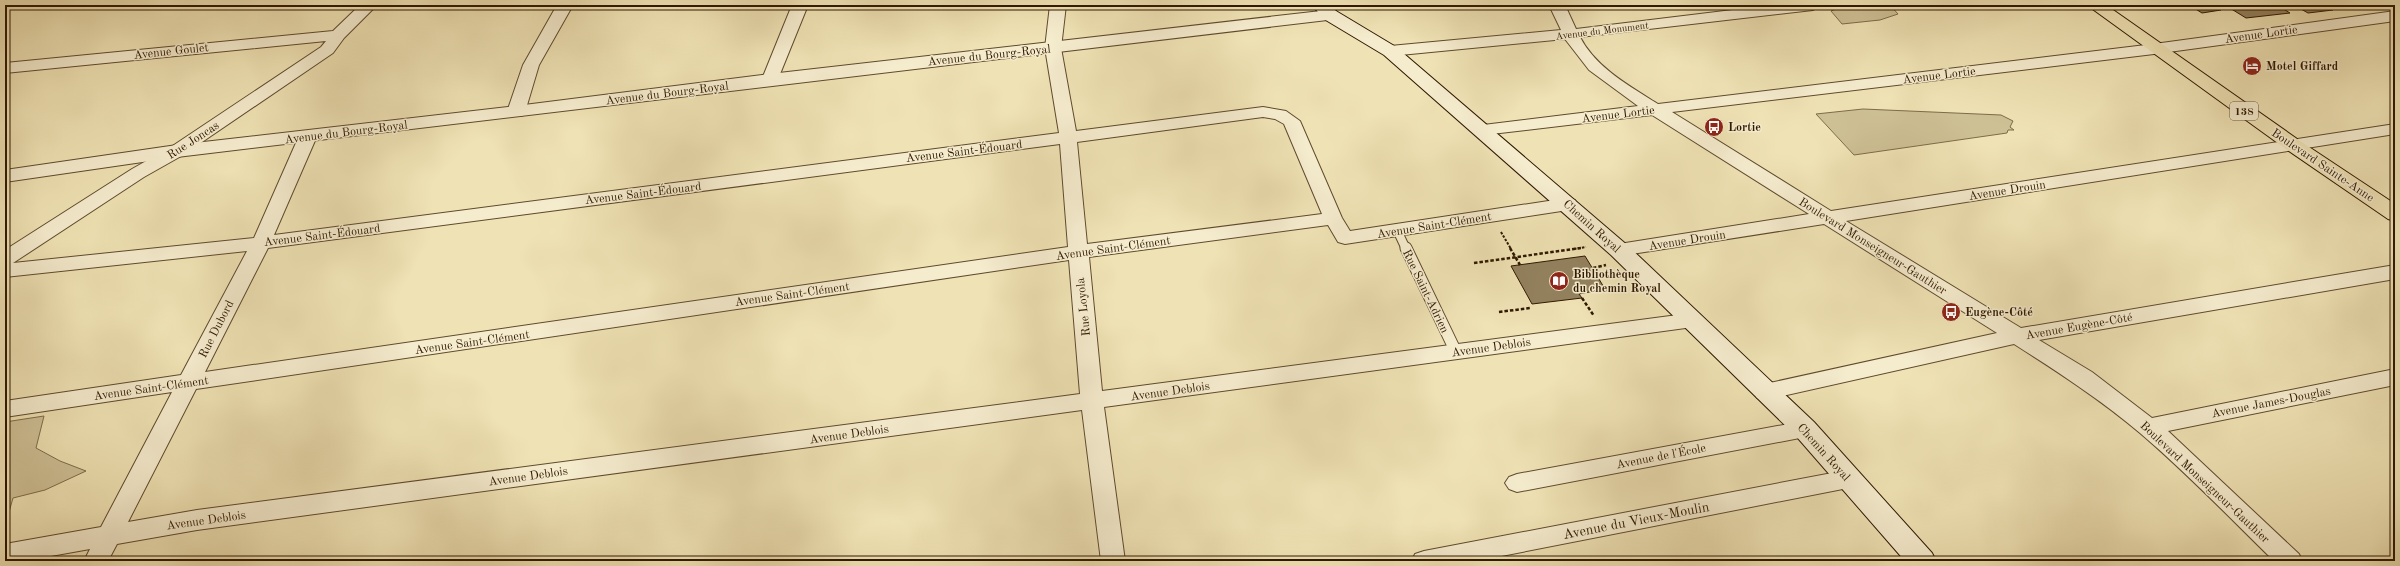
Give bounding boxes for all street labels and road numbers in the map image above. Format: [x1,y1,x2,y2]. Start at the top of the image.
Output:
street label: Avenue du Monument [1555,20,1650,42]
street label: Avenue Lortie [2224,24,2299,46]
street label: Avenue Goulet [133,42,209,62]
street label: Avenue du Bourg-Royal [927,44,1051,68]
street label: Avenue Lortie [1902,66,1977,86]
street label: Avenue du Bourg-Royal [605,81,729,107]
road number: 138 [2230,102,2258,120]
street label: Avenue Lortie [1581,105,1656,125]
street label: Rue Joncas [165,120,222,162]
street label: Avenue du Bourg-Royal [284,120,408,146]
street label: Boulevard Sainte-Anne [2269,127,2376,205]
street label: Avenue Saint-Édouard [905,136,1023,165]
street label: Avenue Saint-Édouard [584,178,702,207]
street label: Avenue Drouin [1968,179,2047,203]
street label: Boulevard Monseigneur-Gauthier [1796,196,1949,298]
street label: Chemin Royal [1560,198,1622,255]
street label: Avenue Saint-Clément [1376,211,1492,241]
street label: Avenue Saint-Édouard [263,220,381,249]
street label: Avenue Drouin [1648,229,1727,253]
street label: Avenue Saint-Clément [1055,235,1171,263]
street label: Rue Saint-Adrien [1400,248,1451,336]
street label: Rue Loyola [1075,277,1093,337]
street label: Avenue Saint-Clément [734,281,850,309]
street label: Rue Dubord [197,299,237,360]
street label: Avenue Eugène-Côté [2025,312,2134,342]
street label: Avenue Saint-Clément [414,329,530,357]
street label: Avenue Deblois [1451,336,1532,360]
street label: Avenue Saint-Clément [93,375,209,403]
street label: Avenue Deblois [1130,380,1211,404]
street label: Avenue James-Douglas [2211,386,2332,420]
street label: Boulevard Monseigneur-Gauthier [2137,420,2271,546]
street label: Chemin Royal [1795,422,1852,484]
street label: Avenue Deblois [809,423,890,447]
street label: Avenue de l'École [1615,439,1707,472]
street label: Avenue Deblois [488,465,569,489]
street label: Avenue du Vieux-Moulin [1562,500,1711,542]
street label: Avenue Deblois [166,509,247,533]

